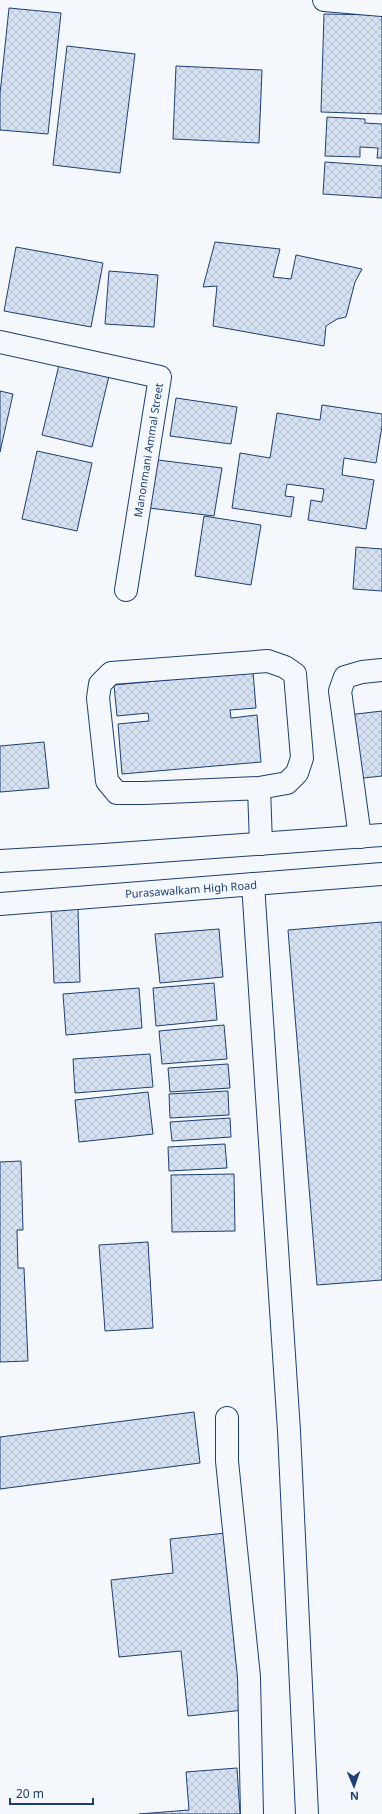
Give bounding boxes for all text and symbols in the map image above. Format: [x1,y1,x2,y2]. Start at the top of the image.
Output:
street label: Manonmani Ammal Street [130,382,166,518]
street label: Purasawalkam High Road [125,877,257,901]
north arrow [334,1766,374,1806]
scale bar [10,1780,93,1806]
text: 20 m [16,1785,44,1802]
text: N [350,1789,359,1804]

